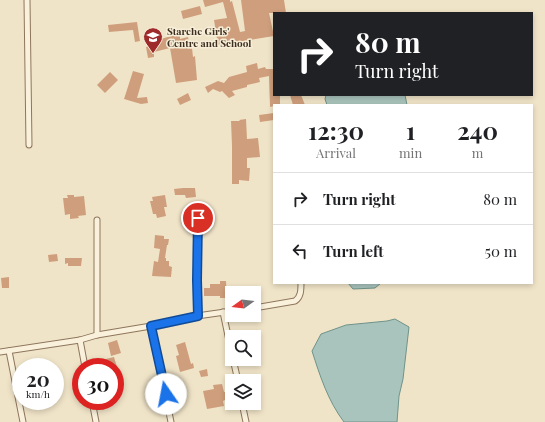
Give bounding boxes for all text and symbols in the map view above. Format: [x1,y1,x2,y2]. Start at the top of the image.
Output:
text: 80 m [355,23,421,60]
place label: Starehe Girls' Centre and School [167,24,251,50]
school or university icon: Starehe Girls' Centre and School [142,26,164,54]
icon: right [289,28,341,80]
text: Turn right [355,59,438,83]
text: 12:30 [308,114,364,146]
text: 1 [406,114,415,146]
text: 240 [457,114,498,146]
text: Arrival [316,144,356,161]
text: min [399,144,422,161]
text: m [472,144,483,161]
icon: right [289,188,311,210]
text: Turn right [323,189,396,209]
text: 80 m [483,189,517,209]
pin [181,201,215,235]
icon: arrive [187,207,209,229]
icon: left [289,240,311,262]
text: Turn left [323,241,384,261]
text: 50 m [485,241,517,261]
north arrow [225,286,261,322]
map controls [225,286,261,410]
button: search [225,330,261,366]
speed limit sign: 30 [72,358,124,410]
text: 20 [26,365,50,392]
position arrow [145,373,187,415]
button: layers [225,374,261,410]
text: km/h [26,387,50,401]

